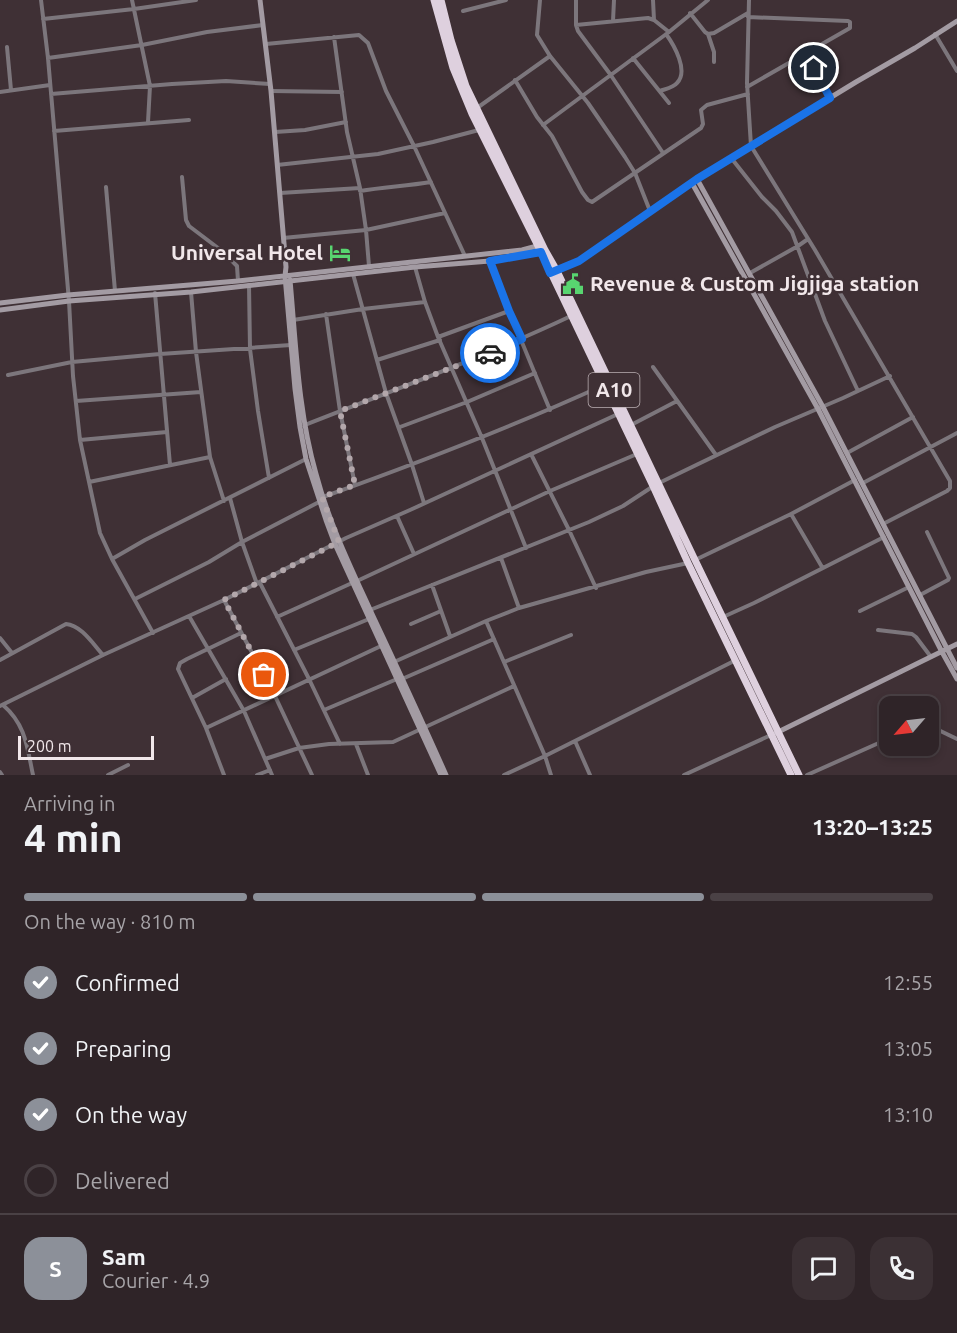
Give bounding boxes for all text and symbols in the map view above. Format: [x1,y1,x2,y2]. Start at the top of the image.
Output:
pin [788,42,839,93]
icon: home [797,51,830,84]
place label: Universal Hotel [171,240,323,264]
hotel icon: Universal Hotel [328,241,352,265]
place label: Revenue & Custom Jigjiga station [590,271,919,295]
public building icon: Revenue & Custom Jigjiga station [561,272,585,296]
courier [460,323,520,383]
icon: car [474,337,507,370]
road number: A10 [588,373,640,407]
pin [238,649,289,700]
icon: bag [247,658,280,691]
north arrow [879,696,939,756]
map controls [879,696,939,756]
scale bar [18,733,154,760]
text: 200 m [27,737,72,755]
text: Arriving in [24,792,115,815]
text: 13:20–13:25 [812,814,933,839]
text: 4 min [24,816,123,859]
text: On the way · 810 m [24,910,196,933]
icon: check [24,966,57,999]
text: Confirmed [75,970,180,995]
text: 12:55 [883,971,933,994]
icon: check [24,1032,57,1065]
text: Preparing [75,1036,172,1061]
text: 13:05 [883,1037,933,1060]
icon: check [24,1098,57,1131]
text: On the way [75,1102,187,1127]
text: 13:10 [883,1103,933,1126]
text: Delivered [75,1168,170,1193]
button: chat [792,1237,855,1300]
button: phone [870,1237,933,1300]
text: Sam [102,1244,146,1269]
text: S [49,1256,62,1281]
text: Courier · 4.9 [102,1269,210,1292]

